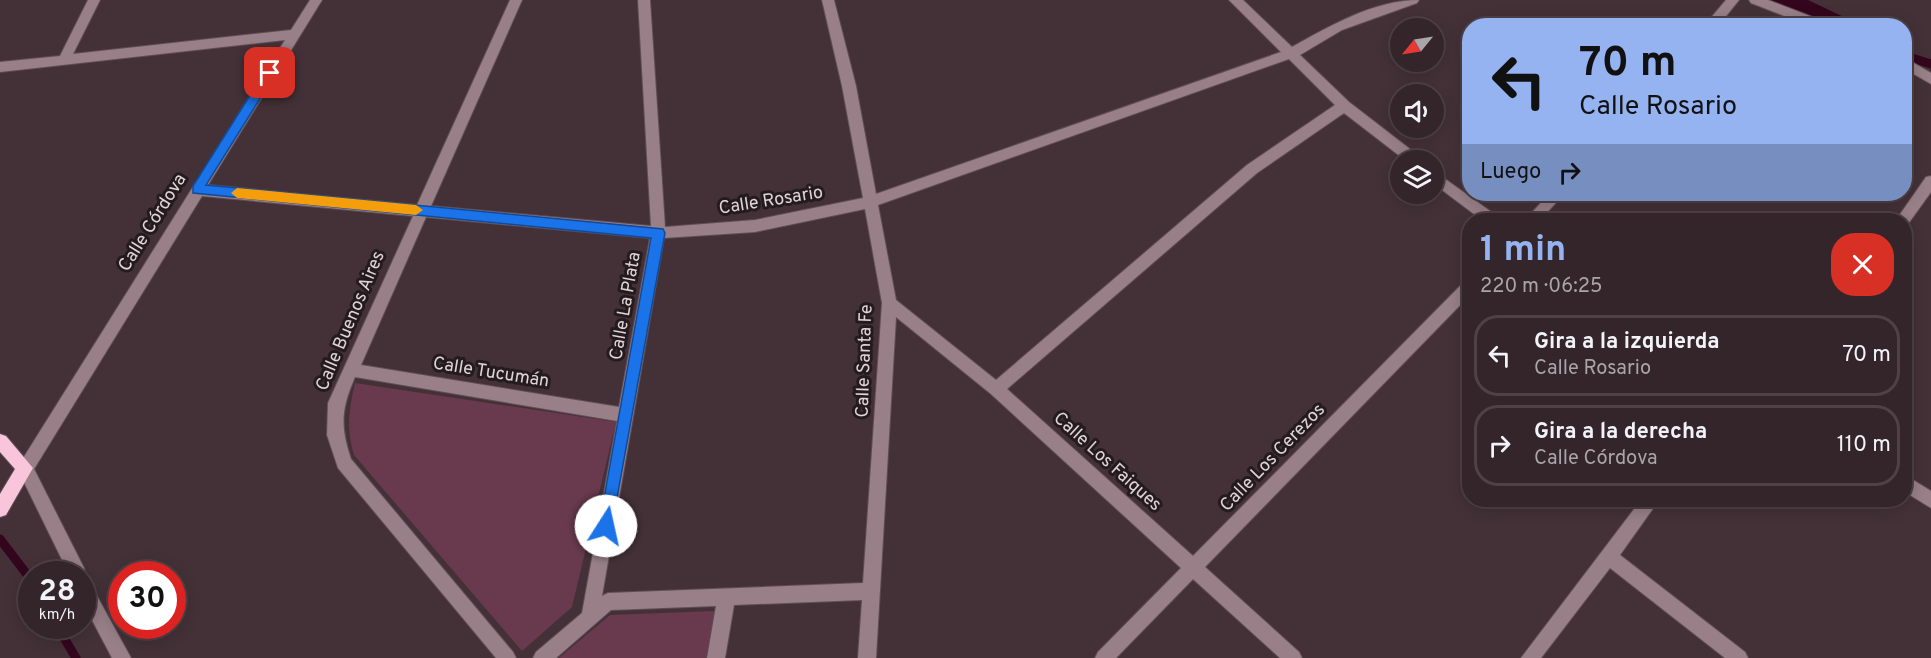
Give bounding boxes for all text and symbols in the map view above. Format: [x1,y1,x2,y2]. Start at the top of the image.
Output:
north arrow [1390,18,1444,72]
map controls [1390,18,1444,204]
text: 70 m [1579,38,1677,91]
icon: left [1480,42,1558,120]
pin [244,47,295,98]
icon: arrive [253,56,286,89]
button: sound [1390,84,1444,138]
text: Calle Rosario [1579,90,1737,124]
button: layers [1390,150,1444,204]
icon: right [1553,156,1586,189]
text: Luego [1480,159,1541,186]
street label: Calle Córdova [114,170,192,276]
street label: Calle Rosario [717,181,825,221]
text: 1 min [1480,228,1566,274]
button: close [1831,233,1894,296]
street label: Calle Buenos Aires [311,248,391,394]
street label: Calle La Plata [605,250,647,362]
text: 220 m · 06:25 [1480,274,1602,300]
street label: Calle Santa Fe [852,304,878,418]
text: Gira a la izquierda [1534,329,1720,356]
icon: left [1483,339,1516,372]
text: 70 m [1842,342,1891,369]
street label: Calle Tucumán [431,352,551,394]
text: Calle Rosario [1534,356,1651,382]
street label: Calle Los Cerezos [1215,399,1331,517]
street label: Calle Los Faiques [1048,407,1166,517]
text: Gira a la derecha [1534,419,1707,446]
icon: right [1483,429,1516,462]
text: 110 m [1837,432,1891,459]
text: Calle Córdova [1534,446,1658,472]
position arrow [574,494,638,558]
speed limit sign: 30 [108,561,186,639]
text: 28 [38,574,76,611]
text: km/h [39,606,75,625]

